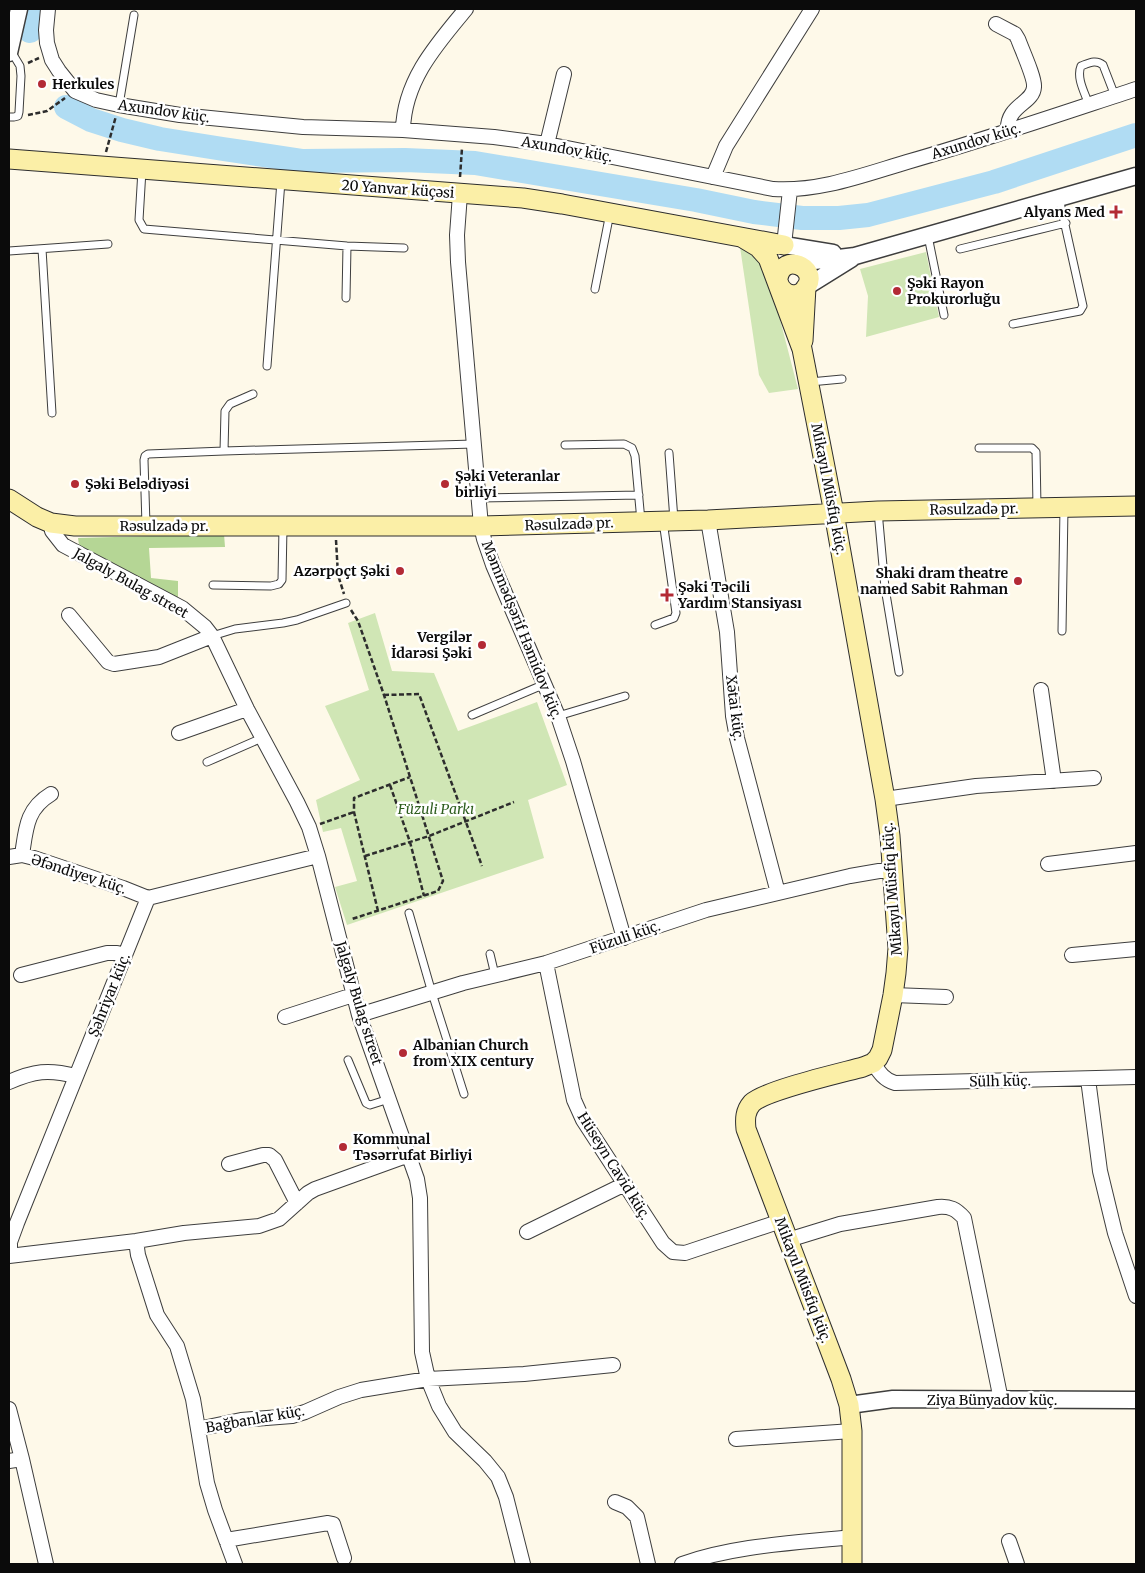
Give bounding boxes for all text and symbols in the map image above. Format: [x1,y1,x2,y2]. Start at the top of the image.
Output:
place label: Herkules [52,75,114,93]
marker: Herkules [36,78,48,90]
street label: Axundov küç. [116,96,211,126]
street label: Axundov küç. [928,119,1023,163]
street label: Axundov küç. [519,132,614,166]
street label: 20 Yanvar küçəsi [341,176,456,202]
place label: Alyans Med [1023,203,1105,221]
marker: Alyans Med [1109,205,1123,219]
place label: Şəki Rayon Prokurorluğu [907,274,1001,308]
marker: Şəki Rayon Prokurorluğu [891,285,903,297]
street label: Mikayıl Müsfiq küç. [807,422,851,556]
place label: Şəki Veteranlar birliyi [455,467,561,501]
place label: Şəki Belədiyəsi [85,475,189,493]
marker: Şəki Belədiyəsi [69,478,81,490]
marker: Şəki Veteranlar birliyi [439,478,451,490]
street label: Rəsulzadə pr. [929,499,1019,519]
street label: Rəsulzadə pr. [524,513,614,535]
street label: Rəsulzadə pr. [119,517,209,535]
street label: Məmmədşərif Həmidov küç. [478,538,566,722]
street label: Jalgaly Bulag street [70,543,192,622]
place label: Azərpoçt Şəki [293,562,390,580]
place label: Shaki dram theatre named Sabit Rahman [860,564,1008,598]
marker: Azərpoçt Şəki [394,565,406,577]
marker: Shaki dram theatre named Sabit Rahman [1012,575,1024,587]
place label: Şəki Təcili Yardım Stansiyası [677,578,802,612]
marker: Şəki Təcili Yardım Stansiyası [660,588,674,602]
place label: Vergilər İdarəsi Şəki [391,628,472,662]
marker: Vergilər İdarəsi Şəki [476,639,488,651]
street label: Xətai küç. [722,674,748,742]
park label: Füzuli Parkı [397,800,474,818]
street label: Mikayıl Müsfiq küç. [878,822,906,956]
street label: Əfəndiyev küç. [29,850,129,898]
street label: Füzuli küç. [587,916,663,958]
street label: Jalgaly Bulag street [331,938,387,1068]
street label: Şəhriyar küç. [84,951,134,1039]
place label: Albanian Church from XIX century [412,1036,535,1070]
marker: Albanian Church from XIX century [397,1047,409,1059]
street label: Sülh küç. [969,1071,1031,1091]
street label: Hüseyn Cavid küç. [574,1109,654,1223]
place label: Kommunal Təsərrufat Birliyi [353,1130,473,1164]
marker: Kommunal Təsərrufat Birliyi [337,1141,349,1153]
street label: Mikayıl Müsfiq küç. [771,1215,835,1345]
street label: Ziya Bünyadov küç. [927,1391,1057,1409]
street label: Bağbanlar küç. [204,1401,306,1437]

